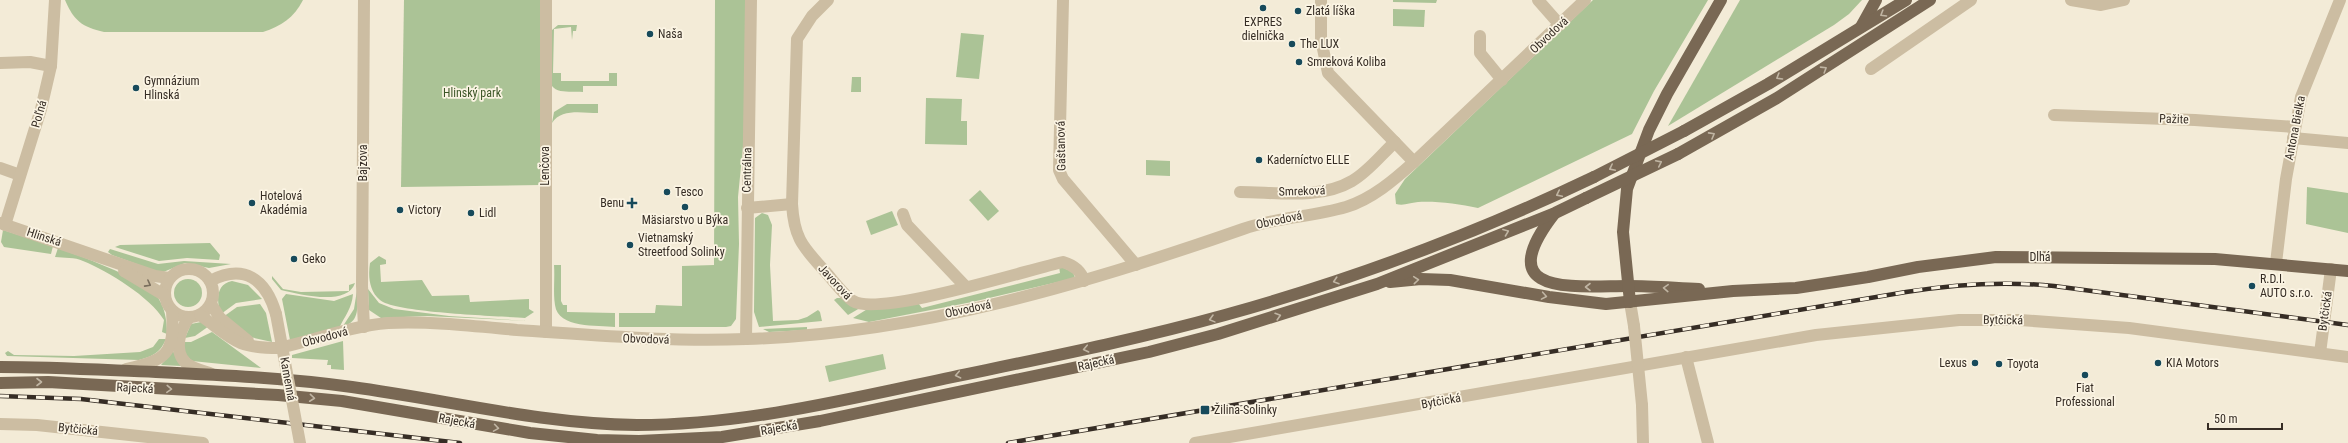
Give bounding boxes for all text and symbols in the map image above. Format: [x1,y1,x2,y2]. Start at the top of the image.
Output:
marker: EXPRES dielnička [1258,3,1268,13]
place label: Zlatá líška [1306,4,1355,18]
marker: Zlatá líška [1293,6,1303,16]
one-way arrow [1880,10,1887,17]
street label: Obvodová [1527,14,1571,56]
place label: EXPRES dielnička [1242,15,1284,43]
place label: Naša [658,27,683,41]
marker: Naša [645,29,655,39]
place label: The LUX [1300,37,1340,51]
marker: The LUX [1287,39,1297,49]
place label: Smreková Koliba [1307,55,1386,69]
marker: Smreková Koliba [1294,57,1304,67]
one-way arrow [1820,66,1827,74]
one-way arrow [1776,73,1783,80]
place label: Gymnázium Hlinská [144,74,200,102]
marker: Gymnázium Hlinská [131,83,141,93]
park label: Hlinský park [443,86,502,100]
street label: Antona Bielka [2282,94,2308,161]
street label: Poľná [28,98,50,129]
street label: Pažite [2159,111,2189,127]
street label: Gaštanová [1054,121,1068,171]
one-way arrow [1708,132,1715,139]
street label: Bajzova [356,144,370,181]
street label: Lenčova [538,146,552,186]
street label: Centrálna [740,147,754,193]
place label: Kaderníctvo ELLE [1267,153,1349,167]
marker: Kaderníctvo ELLE [1254,155,1264,165]
one-way arrow [1655,160,1662,168]
one-way arrow [1609,163,1616,170]
street label: Smreková [1278,183,1326,199]
place label: Tesco [675,185,703,199]
marker: Tesco [662,187,672,197]
place label: Hotelová Akadémia [260,189,307,217]
one-way arrow [1555,189,1563,197]
place label: Benu [600,196,624,210]
marker: Hotelová Akadémia [247,198,257,208]
marker: Benu [627,198,637,208]
marker: Mäsiarstvo u Býka [680,202,690,212]
place label: Victory [408,203,441,217]
marker: Victory [395,205,405,215]
place label: Lidl [479,206,496,220]
marker: Lidl [466,208,476,218]
street label: Obvodová [1255,208,1304,232]
place label: Mäsiarstvo u Býka [642,213,729,227]
street label: Hlinská [25,225,63,249]
one-way arrow [1502,229,1509,237]
place label: Vietnamský Streetfood Solinky [638,231,725,259]
marker: Vietnamský Streetfood Solinky [625,240,635,250]
street label: Dlhá [2029,250,2051,264]
place label: Geko [302,252,326,266]
marker: Geko [289,254,299,264]
street label: Javorová [815,262,855,303]
place label: R.D.I. AUTO s.r.o. [2260,272,2314,300]
one-way arrow [1413,275,1419,284]
one-way arrow [1333,276,1340,285]
one-way arrow [144,279,151,287]
marker: R.D.I. AUTO s.r.o. [2247,281,2257,291]
one-way arrow [1585,283,1591,291]
one-way arrow [1663,283,1669,292]
street label: Bytčická [2315,290,2335,332]
one-way arrow [1541,291,1547,300]
street label: Obvodová [944,297,993,321]
one-way arrow [1275,312,1282,321]
street label: Bytčická [1983,313,2023,327]
one-way arrow [1209,314,1215,322]
street label: Obvodová [301,324,350,350]
street label: Obvodová [622,331,670,347]
one-way arrow [1082,344,1089,352]
street label: Rajecká [1076,352,1116,374]
street label: Kamenná [277,356,299,402]
place label: Lexus [1939,356,1967,370]
place label: KIA Motors [2166,356,2219,370]
place label: Toyota [2007,357,2039,371]
marker: Lexus [1970,358,1980,368]
marker: KIA Motors [2153,358,2163,368]
marker: Toyota [1994,359,2004,369]
marker: Fiat Professional [2080,370,2090,380]
one-way arrow [955,371,962,379]
one-way arrow [36,378,42,386]
street label: Rajecká [116,380,154,396]
place label: Fiat Professional [2055,381,2115,409]
one-way arrow [166,385,172,394]
street label: Bytčická [1420,391,1462,411]
one-way arrow [309,393,315,402]
place label: Žilina-Solinky [1214,402,1277,417]
marker: Žilina-Solinky [1199,404,1211,416]
scale bar [2208,405,2282,431]
street label: Rajecká [437,411,477,431]
text: 50 m [2214,412,2238,426]
street label: Rajecká [759,418,799,438]
street label: Bytčická [57,420,99,438]
one-way arrow [493,423,499,432]

